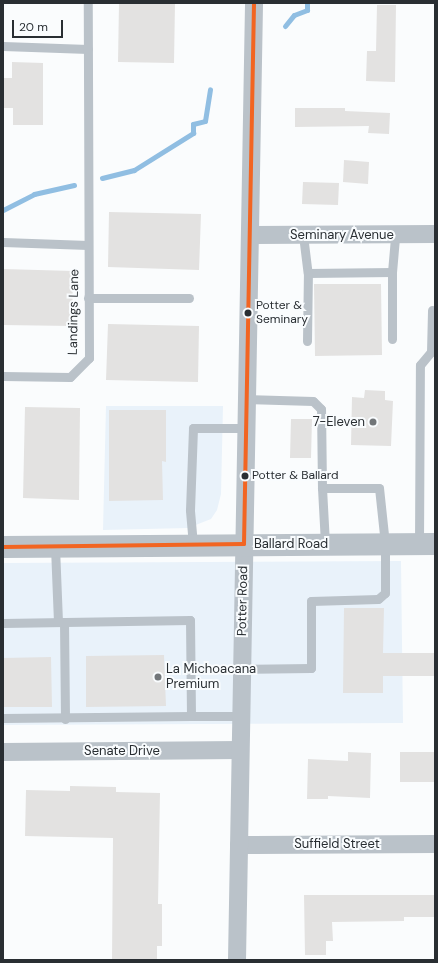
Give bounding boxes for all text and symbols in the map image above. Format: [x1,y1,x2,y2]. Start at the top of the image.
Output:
scale bar [14,12,65,38]
text: 20 m [19,19,48,35]
street label: Seminary Avenue [290,227,394,243]
street label: Landings Lane [65,269,83,355]
place label: Potter & Seminary [256,299,308,327]
marker: Potter & Seminary [243,308,253,318]
place label: 7-Eleven [313,414,365,430]
marker: 7-Eleven [368,417,378,427]
place label: Potter & Ballard [252,469,339,483]
marker: Potter & Ballard [240,471,250,481]
street label: Ballard Road [254,536,328,552]
street label: Potter Road [235,566,251,636]
place label: La Michoacana Premium [166,662,256,693]
marker: La Michoacana Premium [153,672,163,682]
street label: Senate Drive [84,743,160,759]
street label: Suffield Street [294,836,380,852]

